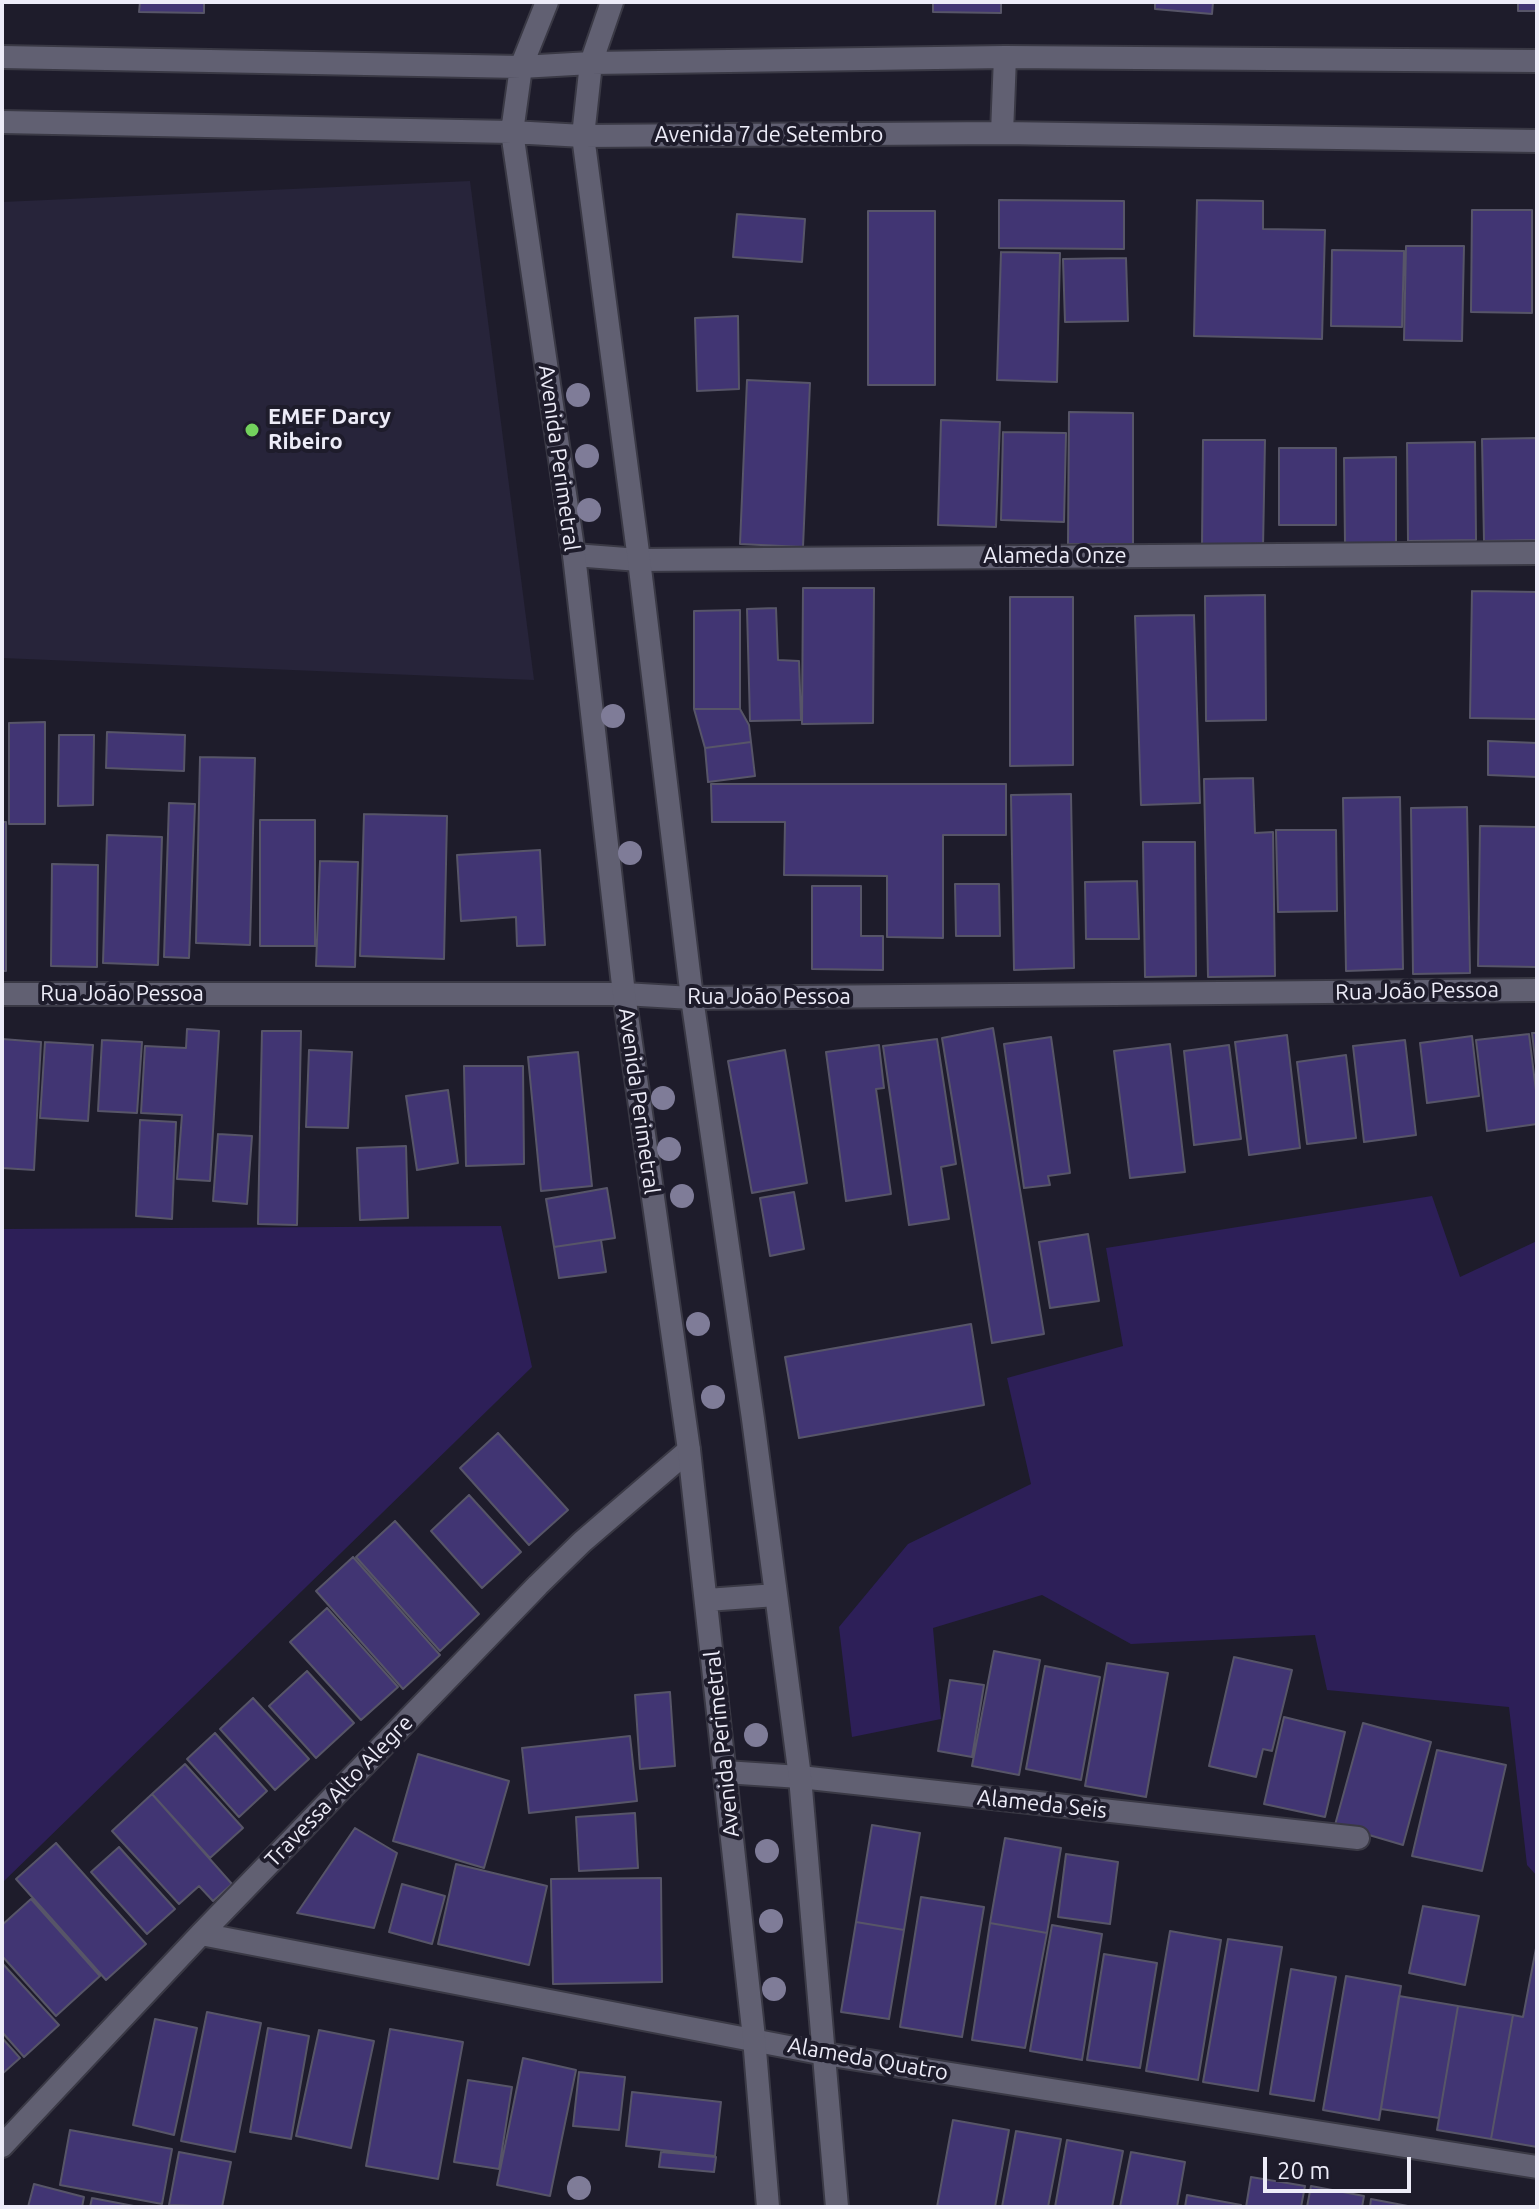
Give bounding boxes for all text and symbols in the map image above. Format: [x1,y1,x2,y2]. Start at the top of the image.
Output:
street label: Avenida 7 de Setembro [655,122,883,148]
street label: Avenida Perimetral [533,363,585,553]
place label: EMEF Darcy Ribeiro [268,404,391,456]
marker: EMEF Darcy Ribeiro [243,421,261,439]
street label: Alameda Onze [983,543,1127,569]
street label: Rua João Pessoa [1335,976,1499,1006]
street label: Rua João Pessoa [40,981,204,1007]
street label: Rua João Pessoa [687,984,851,1010]
street label: Avenida Perimetral [613,1006,665,1196]
street label: Avenida Perimetral [699,1649,745,1839]
street label: Travessa Alto Alegre [260,1709,418,1873]
street label: Alameda Seis [976,1784,1108,1824]
street label: Alameda Quatro [786,2032,950,2086]
scale bar [1267,2141,1415,2191]
text: 20 m [1277,2157,1330,2184]

